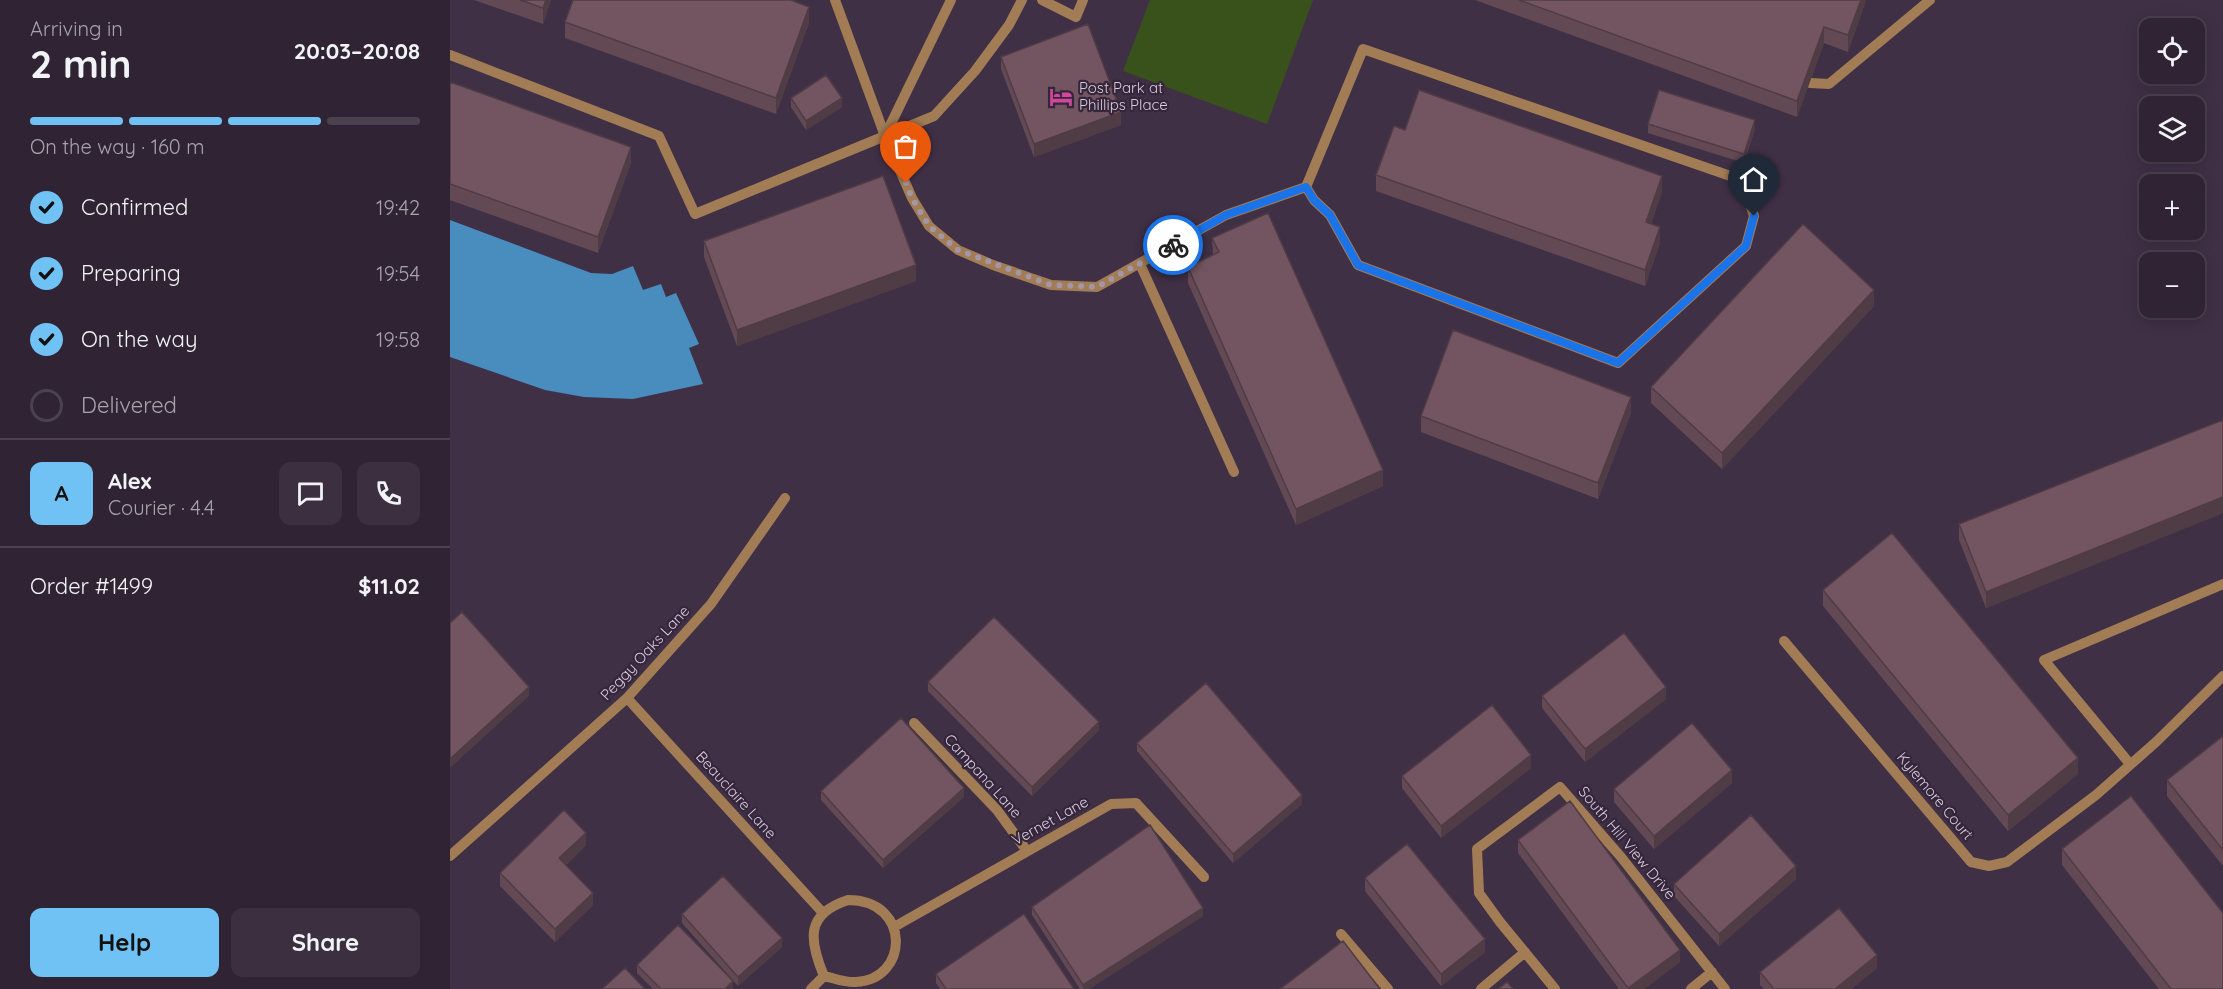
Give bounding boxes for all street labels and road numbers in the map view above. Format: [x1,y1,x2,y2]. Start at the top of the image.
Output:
street label: Peggy Oaks Lane [596,601,693,704]
street label: Campana Lane [941,730,1026,822]
street label: Beauclaire Lane [692,747,781,842]
street label: Kylemore Court [1893,748,1978,844]
street label: South Hill View Drive [1575,782,1680,903]
street label: Vernet Lane [1008,792,1091,849]

